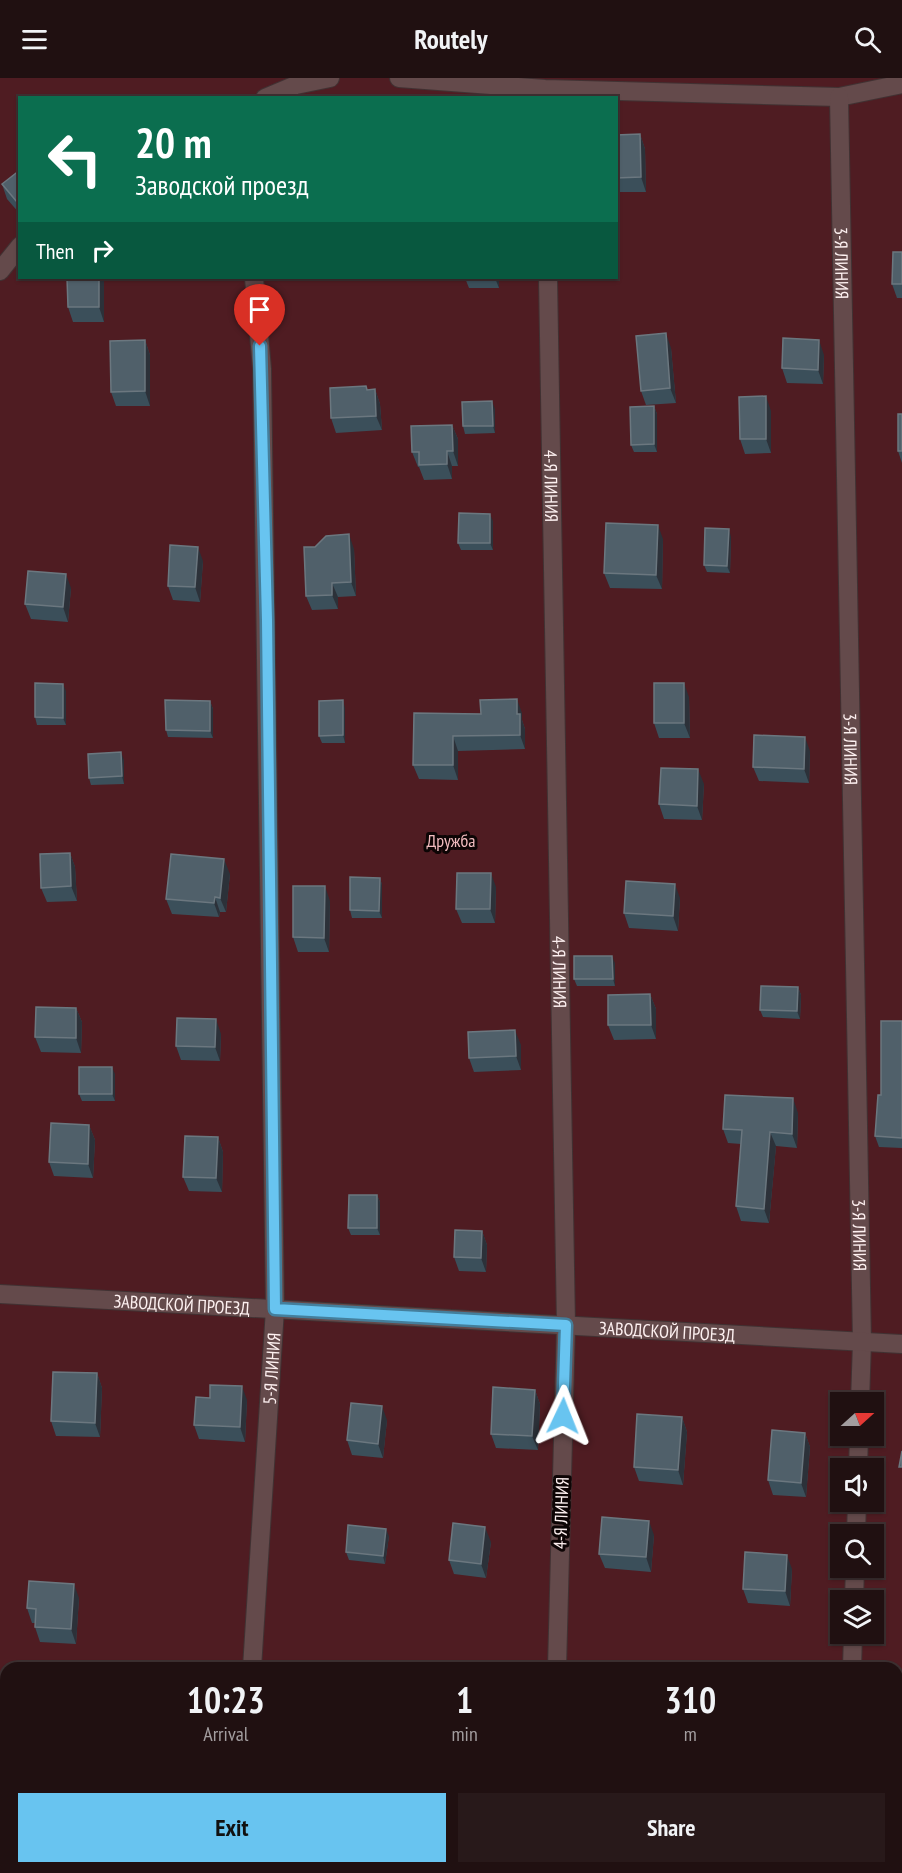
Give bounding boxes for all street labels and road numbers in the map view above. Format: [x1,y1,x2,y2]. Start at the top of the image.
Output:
street label: 3-Я ЛИНИЯ [830,227,854,299]
street label: 4-Я ЛИНИЯ [539,450,564,522]
street label: 3-Я ЛИНИЯ [839,713,863,785]
street label: 4-Я ЛИНИЯ [548,936,572,1008]
street label: 3-Я ЛИНИЯ [848,1199,872,1271]
street label: ЗАВОДСКОЙ ПРОЕЗД [113,1289,251,1319]
street label: ЗАВОДСКОЙ ПРОЕЗД [598,1316,736,1346]
street label: 5-Я ЛИНИЯ [257,1332,285,1405]
street label: 4-Я ЛИНИЯ [548,1477,574,1549]

